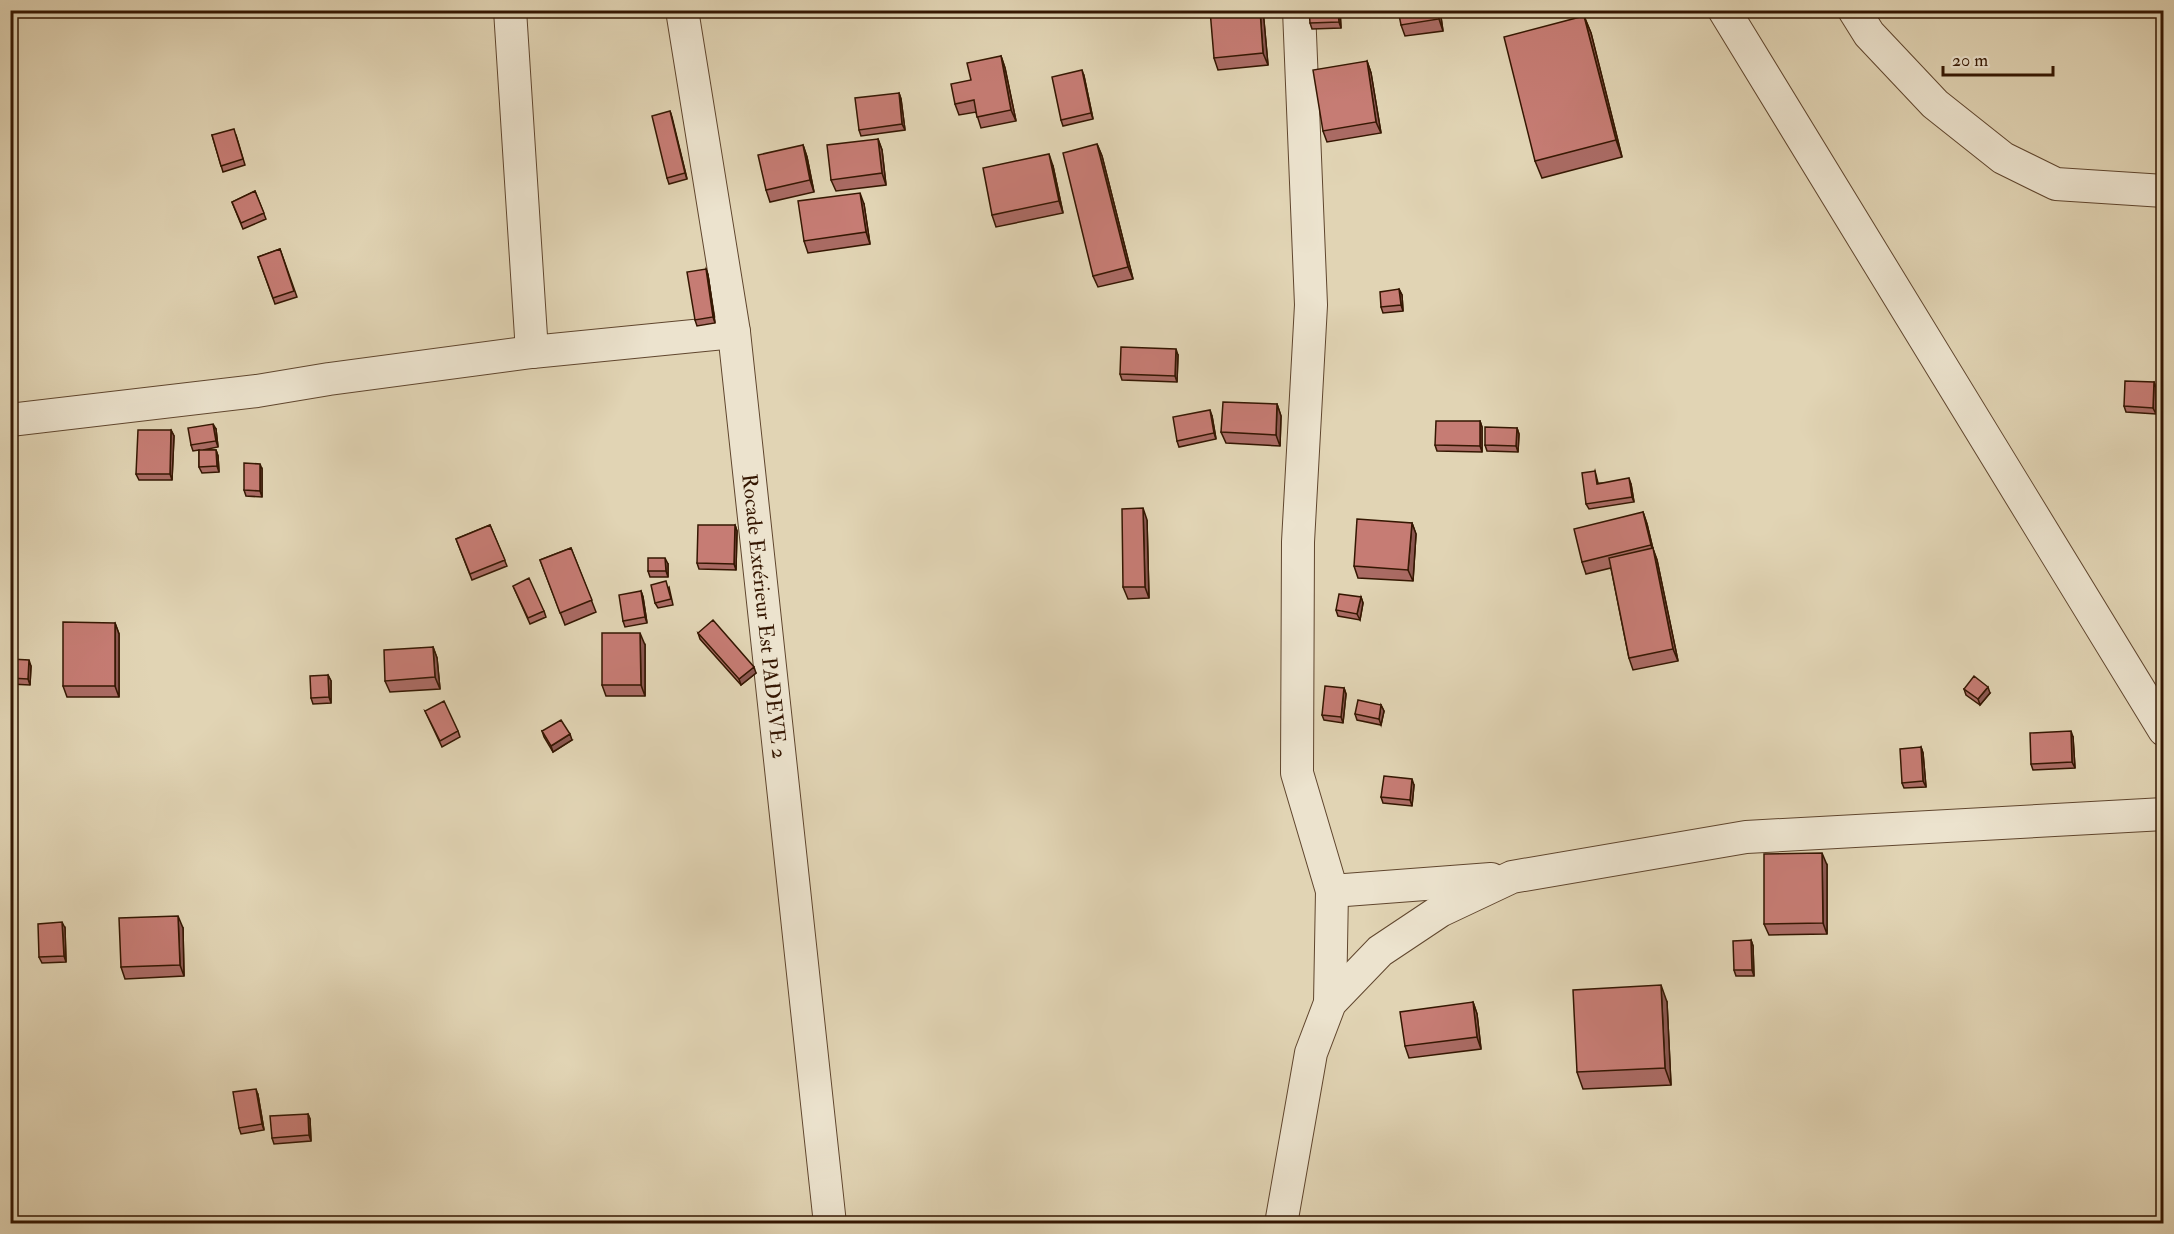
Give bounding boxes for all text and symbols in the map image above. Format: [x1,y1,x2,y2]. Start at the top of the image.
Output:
scale bar [1943,39,2052,77]
text: 20 m [1952,49,1988,72]
street label: Rocade Extérieur Est PADEVE 2 [735,472,793,760]

